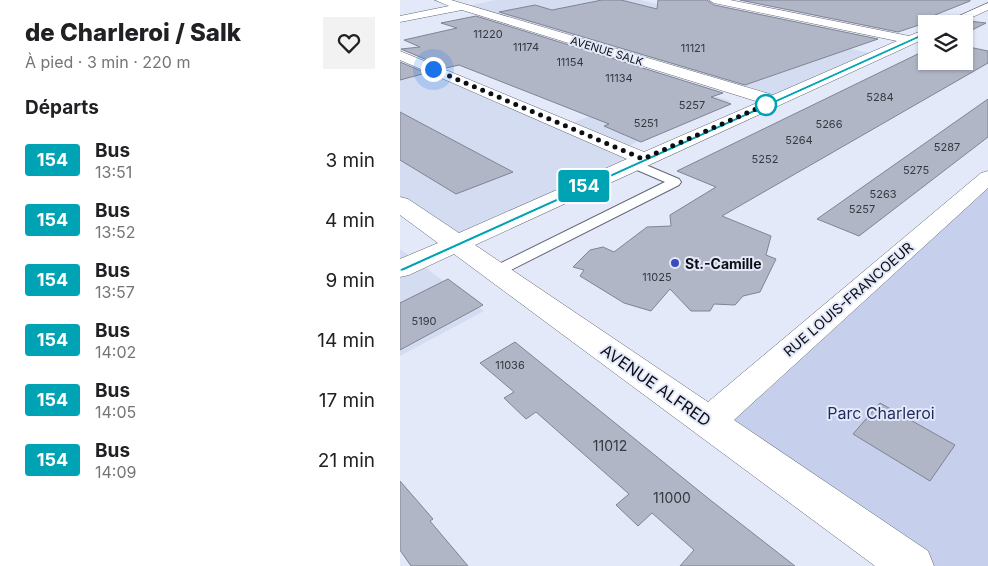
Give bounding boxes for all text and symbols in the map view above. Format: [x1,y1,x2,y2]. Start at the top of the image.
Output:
map controls [918,15,973,70]
button: layers [918,15,973,70]
button: heart [323,17,375,69]
text: de Charleroi / Salk [25,18,241,47]
house number: 11220 [473,27,503,41]
street label: AVENUE SALK [569,33,646,69]
house number: 11174 [513,40,539,54]
house number: 11121 [681,41,705,55]
text: À pied · 3 min · 220 m [25,52,190,72]
house number: 11154 [556,55,584,69]
your location [421,57,446,82]
house number: 11134 [605,71,633,85]
house number: 5284 [866,90,894,104]
unlabelled marker [755,94,777,116]
text: Départs [25,96,99,119]
house number: 5257 [679,98,705,112]
house number: 5251 [634,116,658,130]
house number: 5266 [815,117,843,131]
house number: 5264 [785,133,813,147]
text: Bus [95,139,130,162]
house number: 5287 [934,140,960,154]
text: 154 [37,149,68,170]
text: 3 min [325,149,375,172]
house number: 5252 [752,152,778,166]
text: 13:51 [95,162,132,182]
house number: 5275 [903,163,929,177]
line badge: 154 [555,170,613,202]
text: 154 [568,175,600,196]
house number: 5263 [869,187,897,201]
text: Bus [95,199,130,222]
house number: 5257 [849,202,875,216]
text: 154 [37,209,68,230]
text: 4 min [325,209,375,232]
text: 13:52 [95,222,135,242]
street label: RUE LOUIS-FRANCOEUR [780,238,916,360]
place label: St.-Camille [685,255,762,272]
marker: St.-Camille [669,257,681,269]
text: Bus [95,259,130,282]
text: 154 [37,269,68,290]
text: 9 min [325,269,375,292]
house number: 11025 [642,270,672,284]
text: 13:57 [95,282,135,302]
house number: 5190 [412,314,437,328]
text: Bus [95,319,130,342]
text: 154 [37,329,68,350]
text: 14 min [317,329,375,352]
street label: AVENUE ALFRED [597,340,715,430]
text: 14:02 [95,342,136,362]
house number: 11036 [495,358,525,372]
text: Bus [95,379,130,402]
text: 154 [37,389,68,410]
text: 17 min [319,389,375,412]
text: 14:05 [95,402,136,422]
park label: Parc Charleroi [827,403,935,423]
house number: 11012 [593,437,627,454]
text: Bus [95,439,130,462]
text: 154 [37,449,68,470]
text: 21 min [318,449,375,472]
text: 14:09 [95,462,136,482]
house number: 11000 [653,489,691,506]

